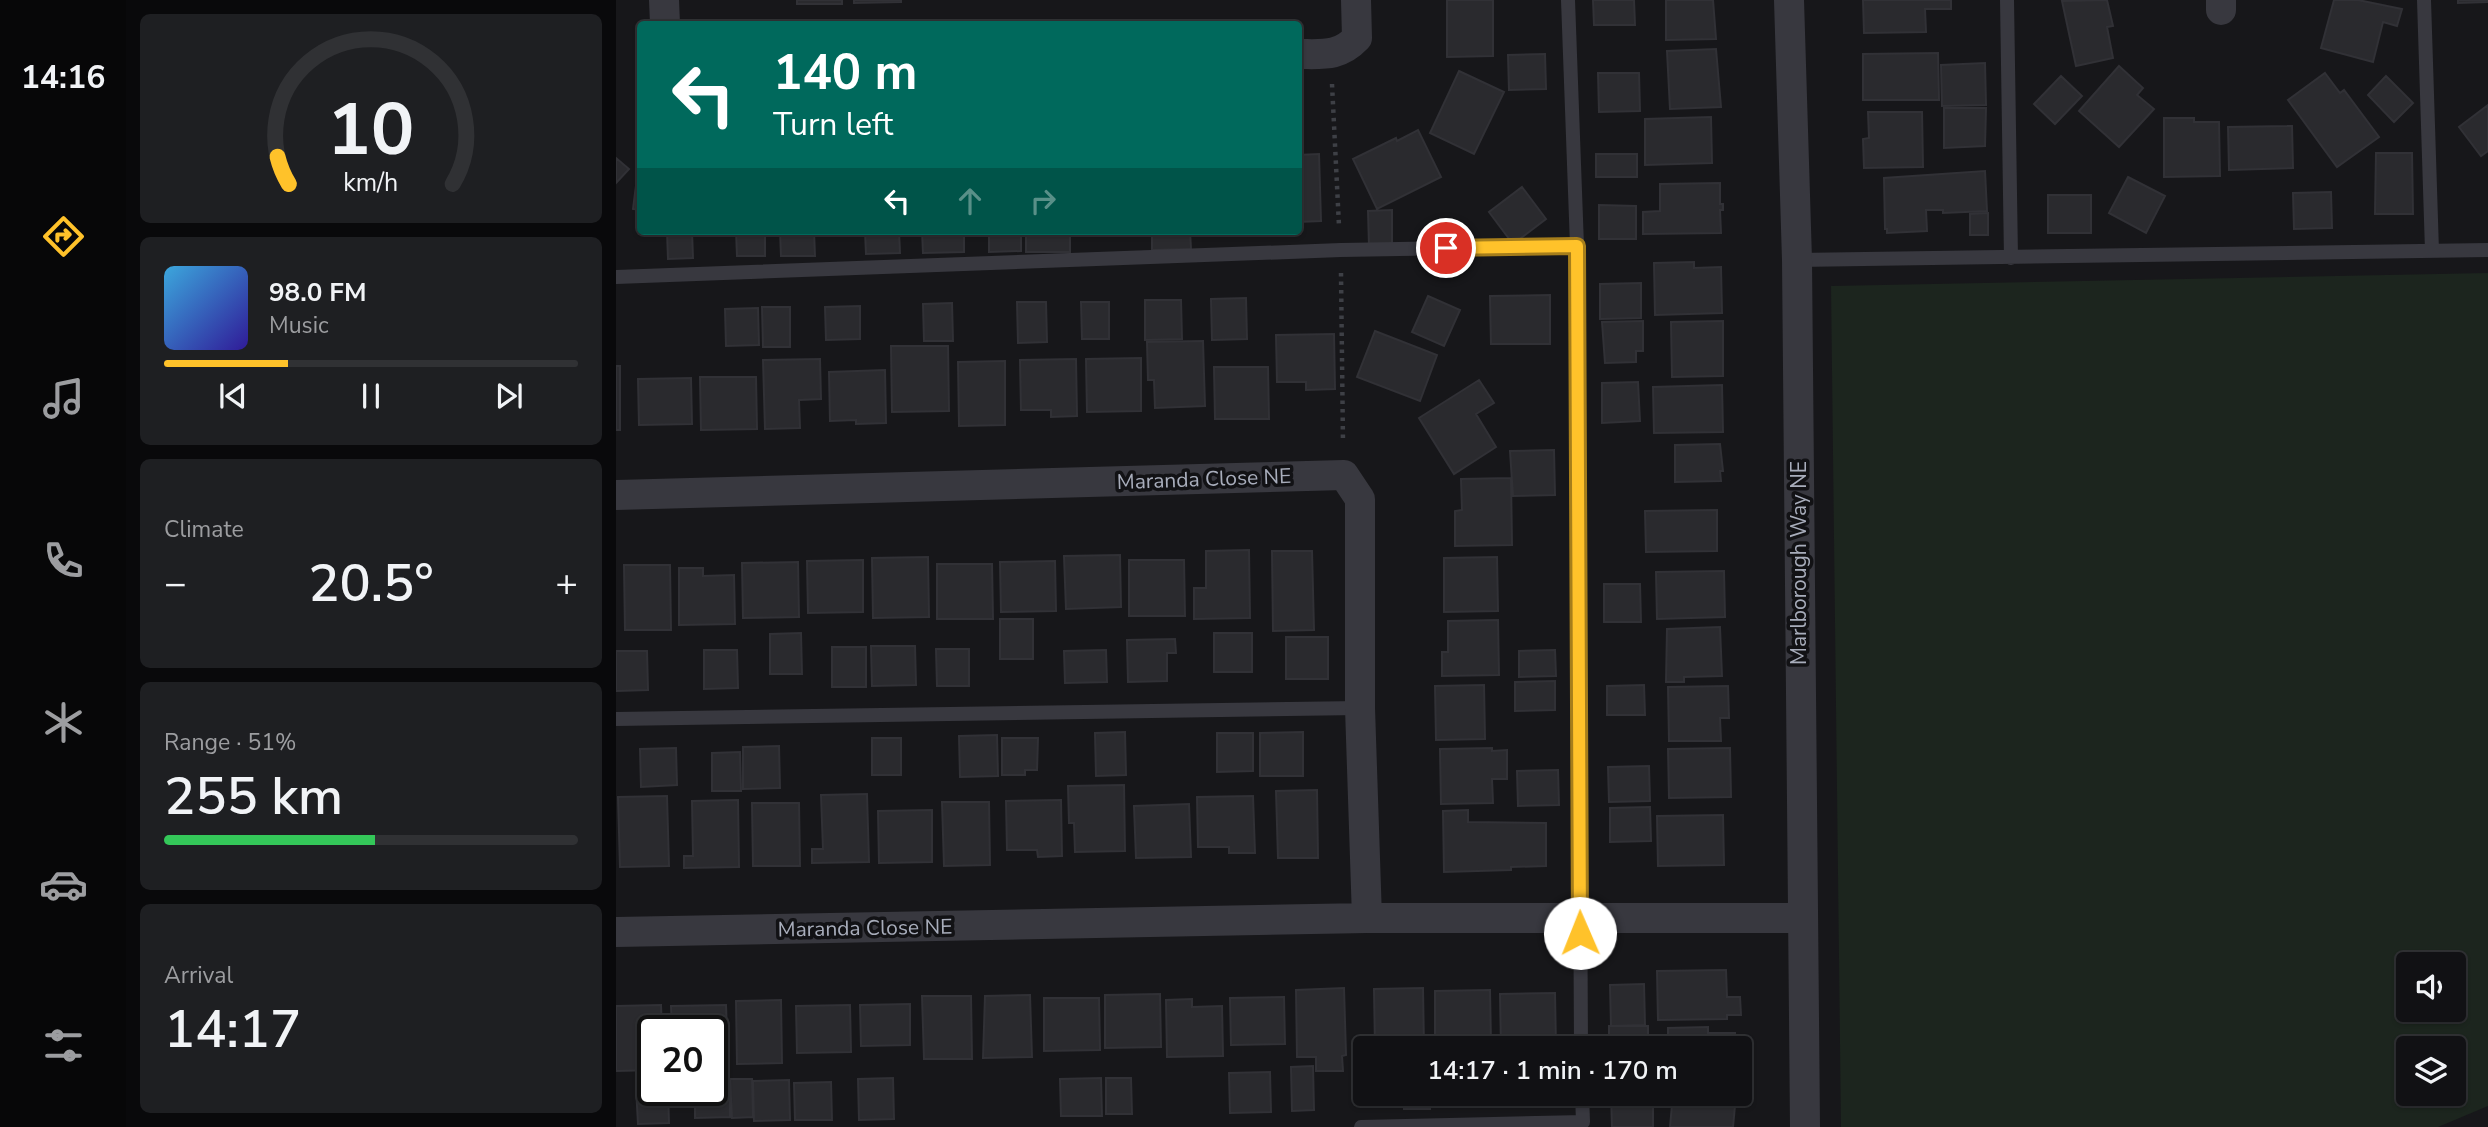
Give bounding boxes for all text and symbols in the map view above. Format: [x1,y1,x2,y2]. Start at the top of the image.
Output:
text: 140 m [773,39,917,106]
icon: left [658,49,749,140]
text: 14:16 [21,56,105,99]
text: 10 [327,81,415,181]
text: Turn left [773,103,893,146]
text: km/h [343,166,399,200]
icon: left [878,182,916,220]
icon: ahead [951,182,989,220]
icon: right [1024,182,1062,220]
icon: directions [39,212,88,261]
pin [1416,218,1476,278]
icon: arrive [1427,229,1465,267]
text: 98.0 FM [269,275,366,310]
text: Music [269,310,329,341]
icon: music [39,374,88,423]
icon: previous [214,377,252,415]
icon: pause [352,377,390,415]
icon: next [490,377,528,415]
street label: Marlborough Way NE [1785,461,1813,665]
street label: Maranda Close NE [1116,462,1292,496]
text: Climate [164,514,244,545]
icon: phone [39,536,88,585]
text: 20.5° [308,548,434,619]
text: − [164,558,187,609]
text: + [555,558,578,609]
icon: climate [39,698,88,747]
text: Range · 51% [164,727,296,758]
text: 255 km [164,761,343,832]
icon: car [39,860,88,909]
position arrow [1543,896,1617,970]
street label: Maranda Close NE [777,912,953,944]
map controls [2396,952,2466,1106]
button: sound [2396,952,2466,1022]
text: Arrival [164,960,233,991]
text: 14:17 [164,994,301,1065]
speed limit sign: 20 [637,1015,728,1106]
icon: filters [39,1021,88,1070]
button: layers [2396,1036,2466,1106]
text: 14:17 · 1 min · 170 m [1427,1053,1678,1088]

